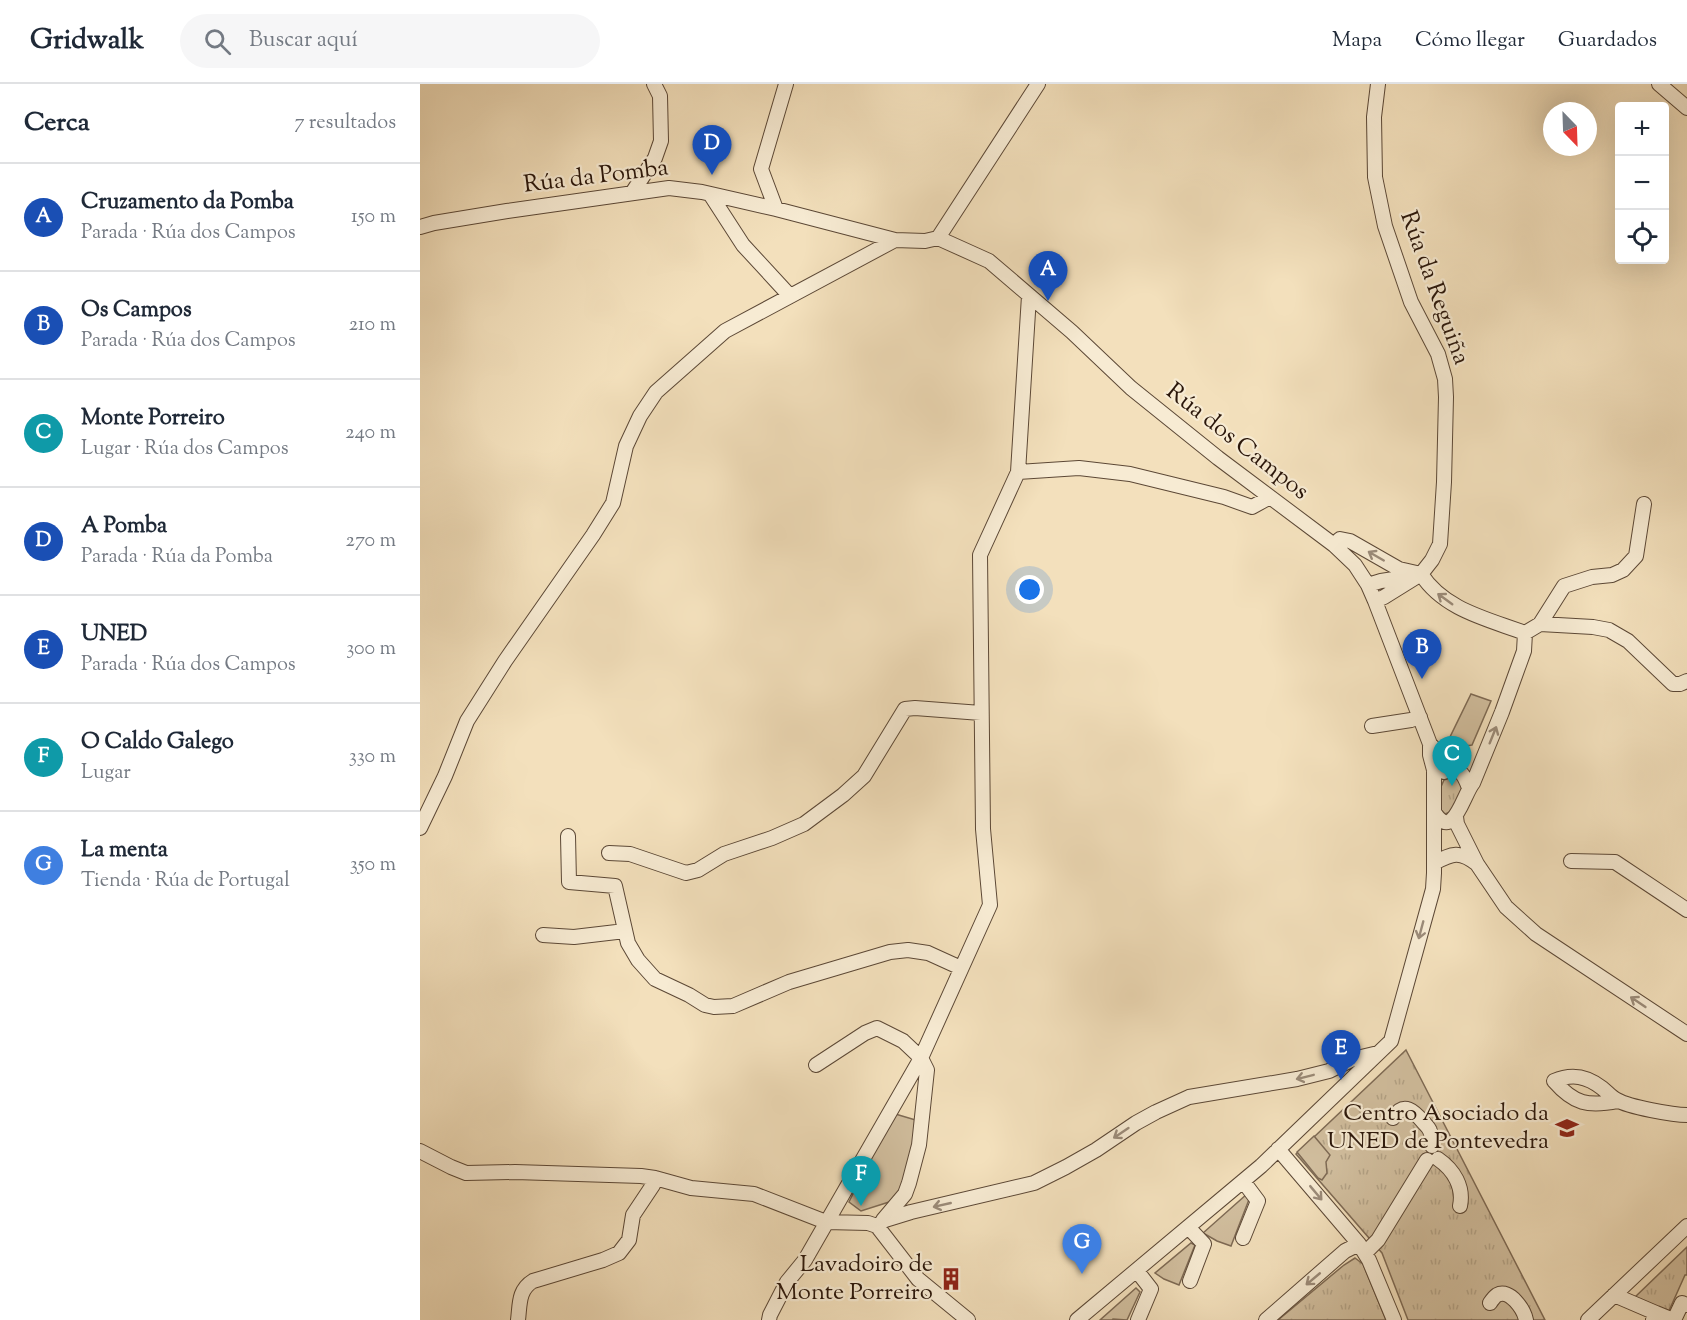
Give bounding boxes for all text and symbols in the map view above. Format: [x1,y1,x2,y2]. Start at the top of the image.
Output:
search box [180,14,600,68]
text: Gridwalk [30,21,144,61]
icon: search [201,25,234,58]
text: Buscar aquí [249,25,358,57]
text: Mapa [1332,26,1382,56]
text: Cómo llegar [1415,26,1525,56]
text: Guardados [1558,26,1657,56]
north arrow [1543,102,1597,156]
map controls [1615,102,1669,264]
button: + [1615,102,1669,156]
text: Cerca [24,105,90,142]
text: 7 resultados [294,109,396,138]
pin: D [692,126,732,175]
street label: Rúa da Pomba [522,151,670,203]
button: − [1615,156,1669,210]
text: Cruzamento da Pomba [81,187,294,219]
text: A [35,203,52,232]
text: 150 m [351,203,396,232]
street label: Rúa da Reguiña [1390,206,1478,370]
button: locate [1615,210,1669,264]
text: Parada · Rúa dos Campos [81,219,296,248]
pin: A [1028,252,1068,301]
text: Os Campos [81,295,192,327]
text: B [37,311,50,340]
text: 210 m [349,311,396,340]
text: Parada · Rúa dos Campos [81,327,296,356]
street label: Rúa dos Campos [1158,375,1316,509]
text: Monte Porreiro [81,403,225,435]
text: C [35,419,52,448]
text: 240 m [345,419,396,448]
text: Lugar · Rúa dos Campos [81,435,289,464]
text: A Pomba [81,511,167,543]
text: D [36,527,51,556]
text: 270 m [346,527,396,556]
text: Parada · Rúa da Pomba [81,543,273,572]
one-way arrow [1368,550,1386,561]
your location [1015,575,1044,604]
one-way arrow [1437,593,1454,605]
text: UNED [81,619,147,651]
pin: B [1402,630,1442,679]
text: E [37,635,50,664]
text: 300 m [346,635,396,664]
text: Parada · Rúa dos Campos [81,651,296,680]
one-way arrow [1488,726,1499,745]
text: O Caldo Galego [81,727,234,759]
pin: C [1432,736,1472,786]
text: F [38,743,49,772]
text: 330 m [349,743,396,772]
text: Lugar [81,759,131,788]
text: La menta [81,835,168,867]
text: G [35,851,52,880]
text: 350 m [350,851,396,880]
text: Tienda · Rúa de Portugal [81,867,290,896]
one-way arrow [1415,921,1427,940]
one-way arrow [1630,996,1647,1008]
pin: E [1322,1030,1360,1080]
one-way arrow [1296,1071,1315,1083]
place label: Centro Asociado da UNED de Pontevedra [1327,1097,1549,1159]
school or university icon: Centro Asociado da UNED de Pontevedra [1554,1115,1580,1141]
one-way arrow [1113,1127,1130,1139]
pin: F [842,1156,880,1206]
one-way arrow [1310,1185,1323,1201]
one-way arrow [933,1199,952,1211]
pin: G [1062,1224,1102,1274]
place label: Lavadoiro de Monte Porreiro [776,1248,933,1310]
building icon: Lavadoiro de Monte Porreiro [938,1266,964,1292]
one-way arrow [1305,1272,1321,1285]

